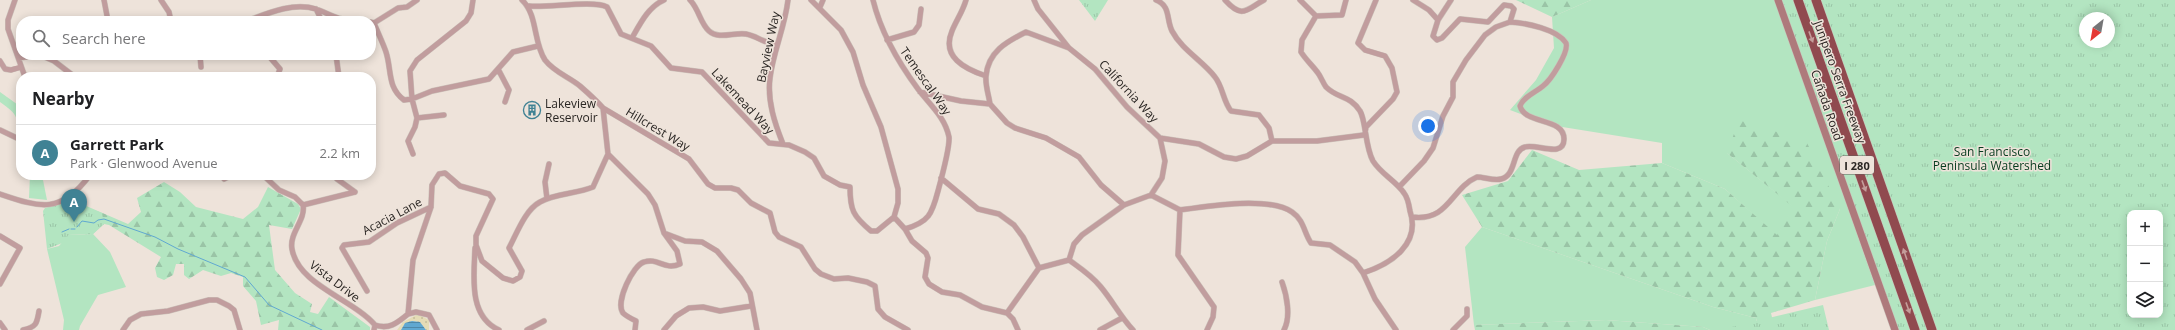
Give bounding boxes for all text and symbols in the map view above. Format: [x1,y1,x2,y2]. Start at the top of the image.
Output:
street label: Bayview Way [752,9,784,84]
north arrow [2079,12,2115,48]
search box [16,16,376,60]
street label: Junipero Serra Freeway [1809,17,1871,147]
icon: search [30,27,52,49]
text: Search here [62,28,146,48]
one-way arrow [1809,31,1815,43]
street label: Temescal Way [896,44,956,119]
street label: California Way [1095,56,1163,127]
street label: Lakemead Way [708,64,779,138]
street label: Cañada Road [1807,67,1847,143]
text: Nearby [32,87,94,110]
place label: Lakeview Reservoir [545,95,598,126]
building icon: Lakeview Reservoir [522,100,542,120]
street label: Hillcrest Way [623,103,694,155]
your location [1418,116,1438,136]
text: Garrett Park [70,134,164,154]
park label: San Francisco Peninsula Watershed [1933,143,2051,174]
text: A [41,144,49,162]
text: 2.2 km [319,144,360,162]
text: Park · Glenwood Avenue [70,154,218,172]
road number: I 280 [1840,156,1874,174]
one-way arrow [1862,180,1868,192]
pin: A [61,189,87,222]
street label: Acacia Lane [359,193,425,239]
map controls [2127,210,2163,318]
button: + [2127,210,2163,246]
button: − [2127,246,2163,282]
one-way arrow [1902,247,1908,259]
street label: Vista Drive [306,256,364,306]
button: layers [2127,282,2163,318]
one-way arrow [1905,303,1911,315]

